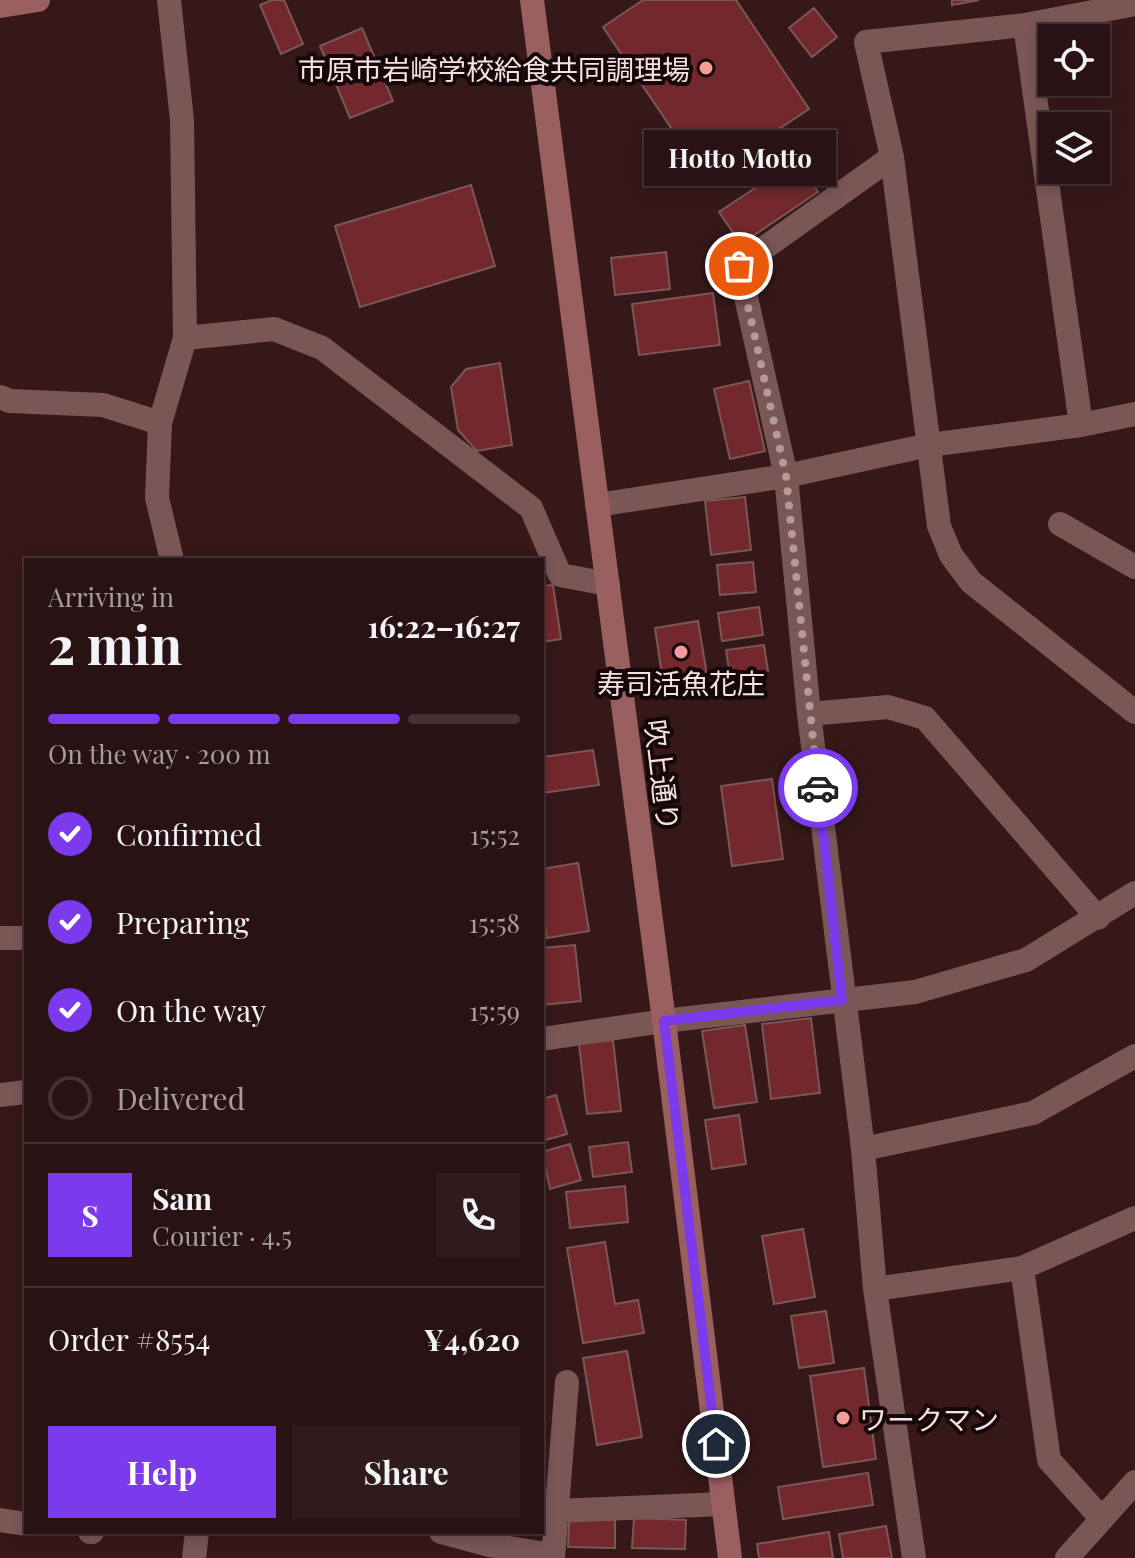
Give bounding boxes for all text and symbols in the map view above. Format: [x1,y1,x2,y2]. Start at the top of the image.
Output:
map controls [1038,24,1110,184]
button: locate [1038,24,1110,96]
place label: 市原市岩崎学校給食共同調理場 [298,50,690,87]
marker: 市原市岩崎学校給食共同調理場 [697,59,715,77]
button: layers [1038,112,1110,184]
callout: Hotto Motto [643,130,835,186]
text: Hotto Motto [668,140,812,175]
pin [705,232,773,300]
icon: bag [717,244,761,288]
text: Arriving in [48,579,174,614]
text: 16:22–16:27 [367,606,520,646]
text: 2 min [48,609,182,678]
marker: 寿司活魚花庄 [672,643,690,661]
place label: 寿司活魚花庄 [597,664,765,701]
street label: 吹上通り [638,717,688,833]
text: On the way · 200 m [48,736,270,771]
courier [778,748,858,828]
icon: car [796,766,840,810]
icon: check [48,812,92,856]
text: Confirmed [116,814,262,854]
text: 15:52 [470,817,520,852]
icon: check [48,900,92,944]
text: Preparing [116,902,249,942]
text: 15:58 [469,905,520,940]
icon: check [48,988,92,1032]
text: On the way [116,990,266,1030]
text: 15:59 [469,993,520,1028]
text: Delivered [116,1078,245,1118]
button: phone [436,1173,520,1257]
text: Sam [152,1178,212,1218]
text: S [81,1195,99,1235]
text: Courier · 4.5 [152,1218,292,1253]
text: Order #8554 [48,1319,210,1359]
text: ¥4,620 [424,1319,520,1359]
place label: ワークマン [859,1400,999,1437]
marker: ワークマン [834,1409,852,1427]
pin [682,1410,750,1478]
icon: home [694,1422,738,1466]
button: Help [48,1426,276,1518]
button: Share [292,1426,520,1518]

